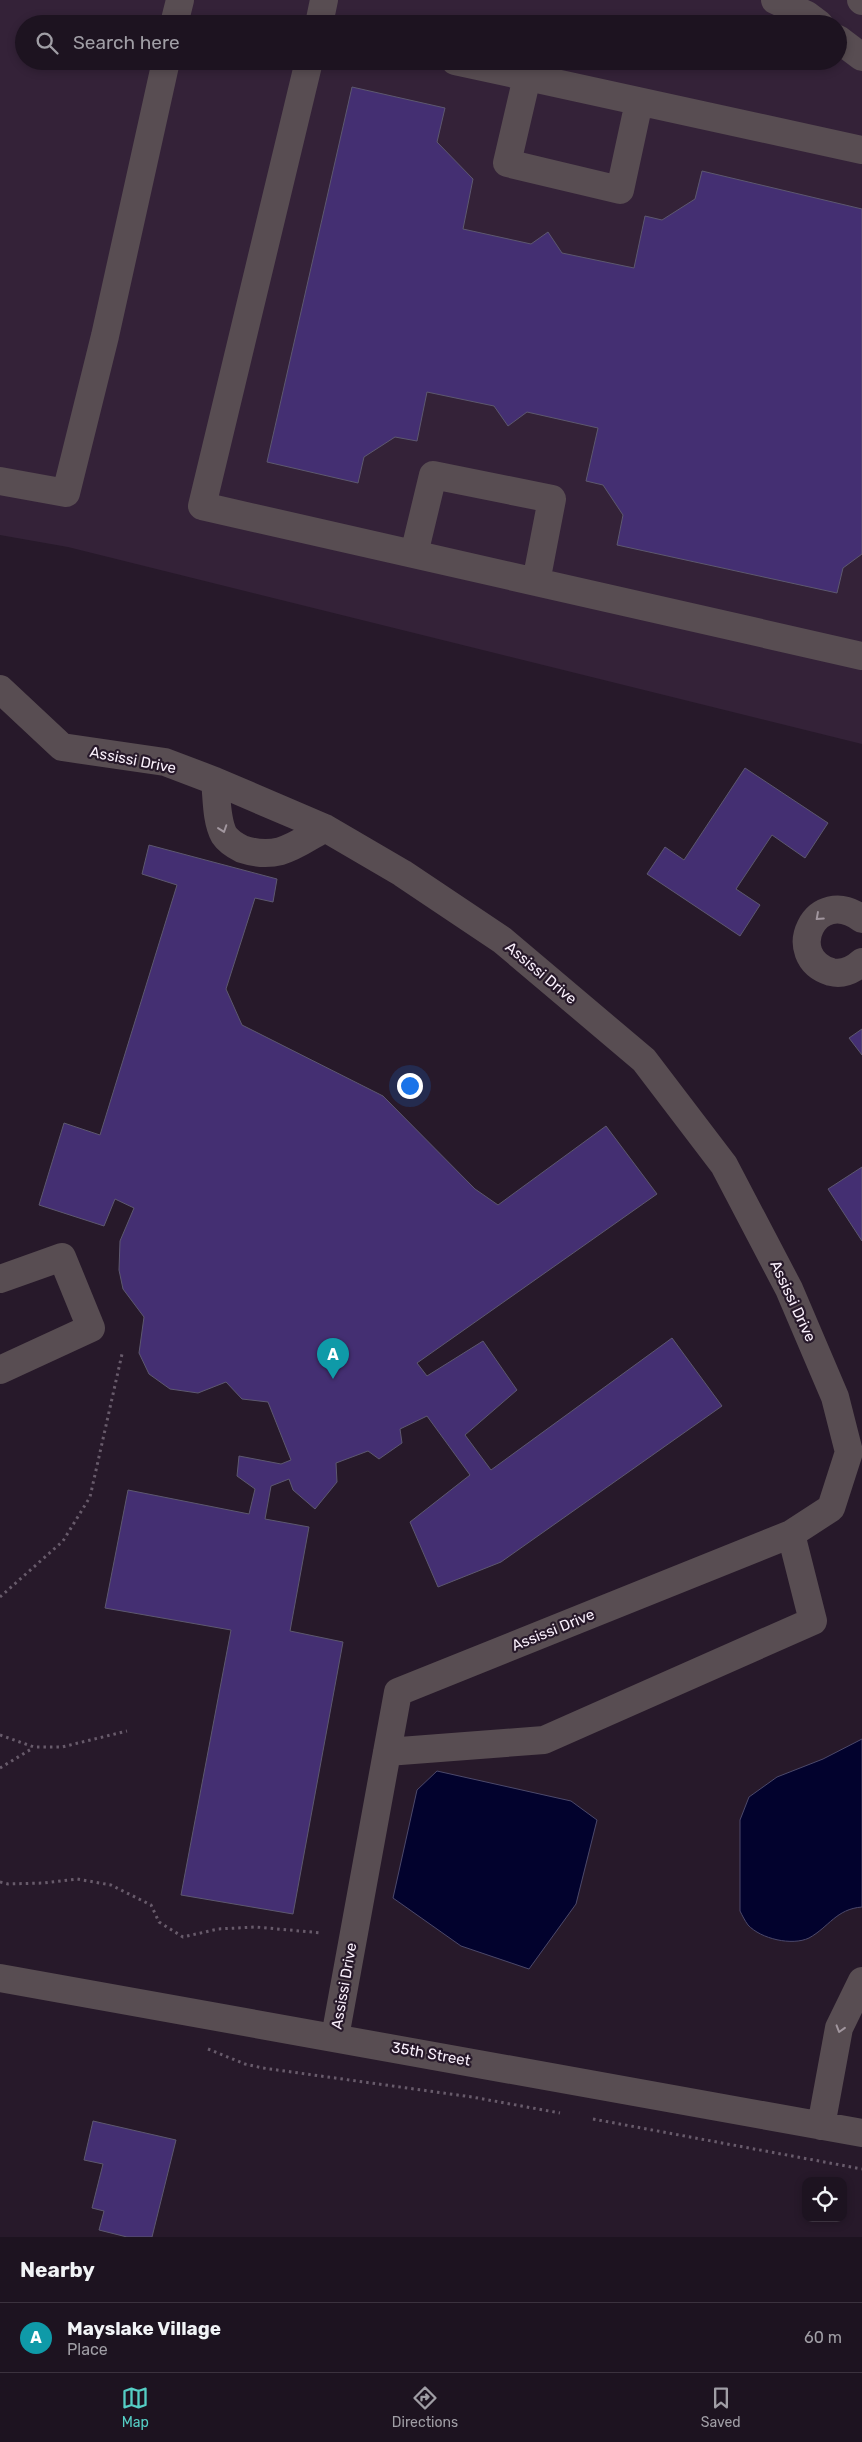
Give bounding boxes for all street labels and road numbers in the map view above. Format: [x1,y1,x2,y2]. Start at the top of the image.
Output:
street label: Assissi Drive [88,743,178,777]
street label: Assissi Drive [502,938,580,1008]
street label: Assissi Drive [766,1257,820,1345]
street label: Assissi Drive [509,1605,597,1655]
street label: Assissi Drive [328,1941,360,2031]
street label: 35th Street [390,2038,472,2070]

